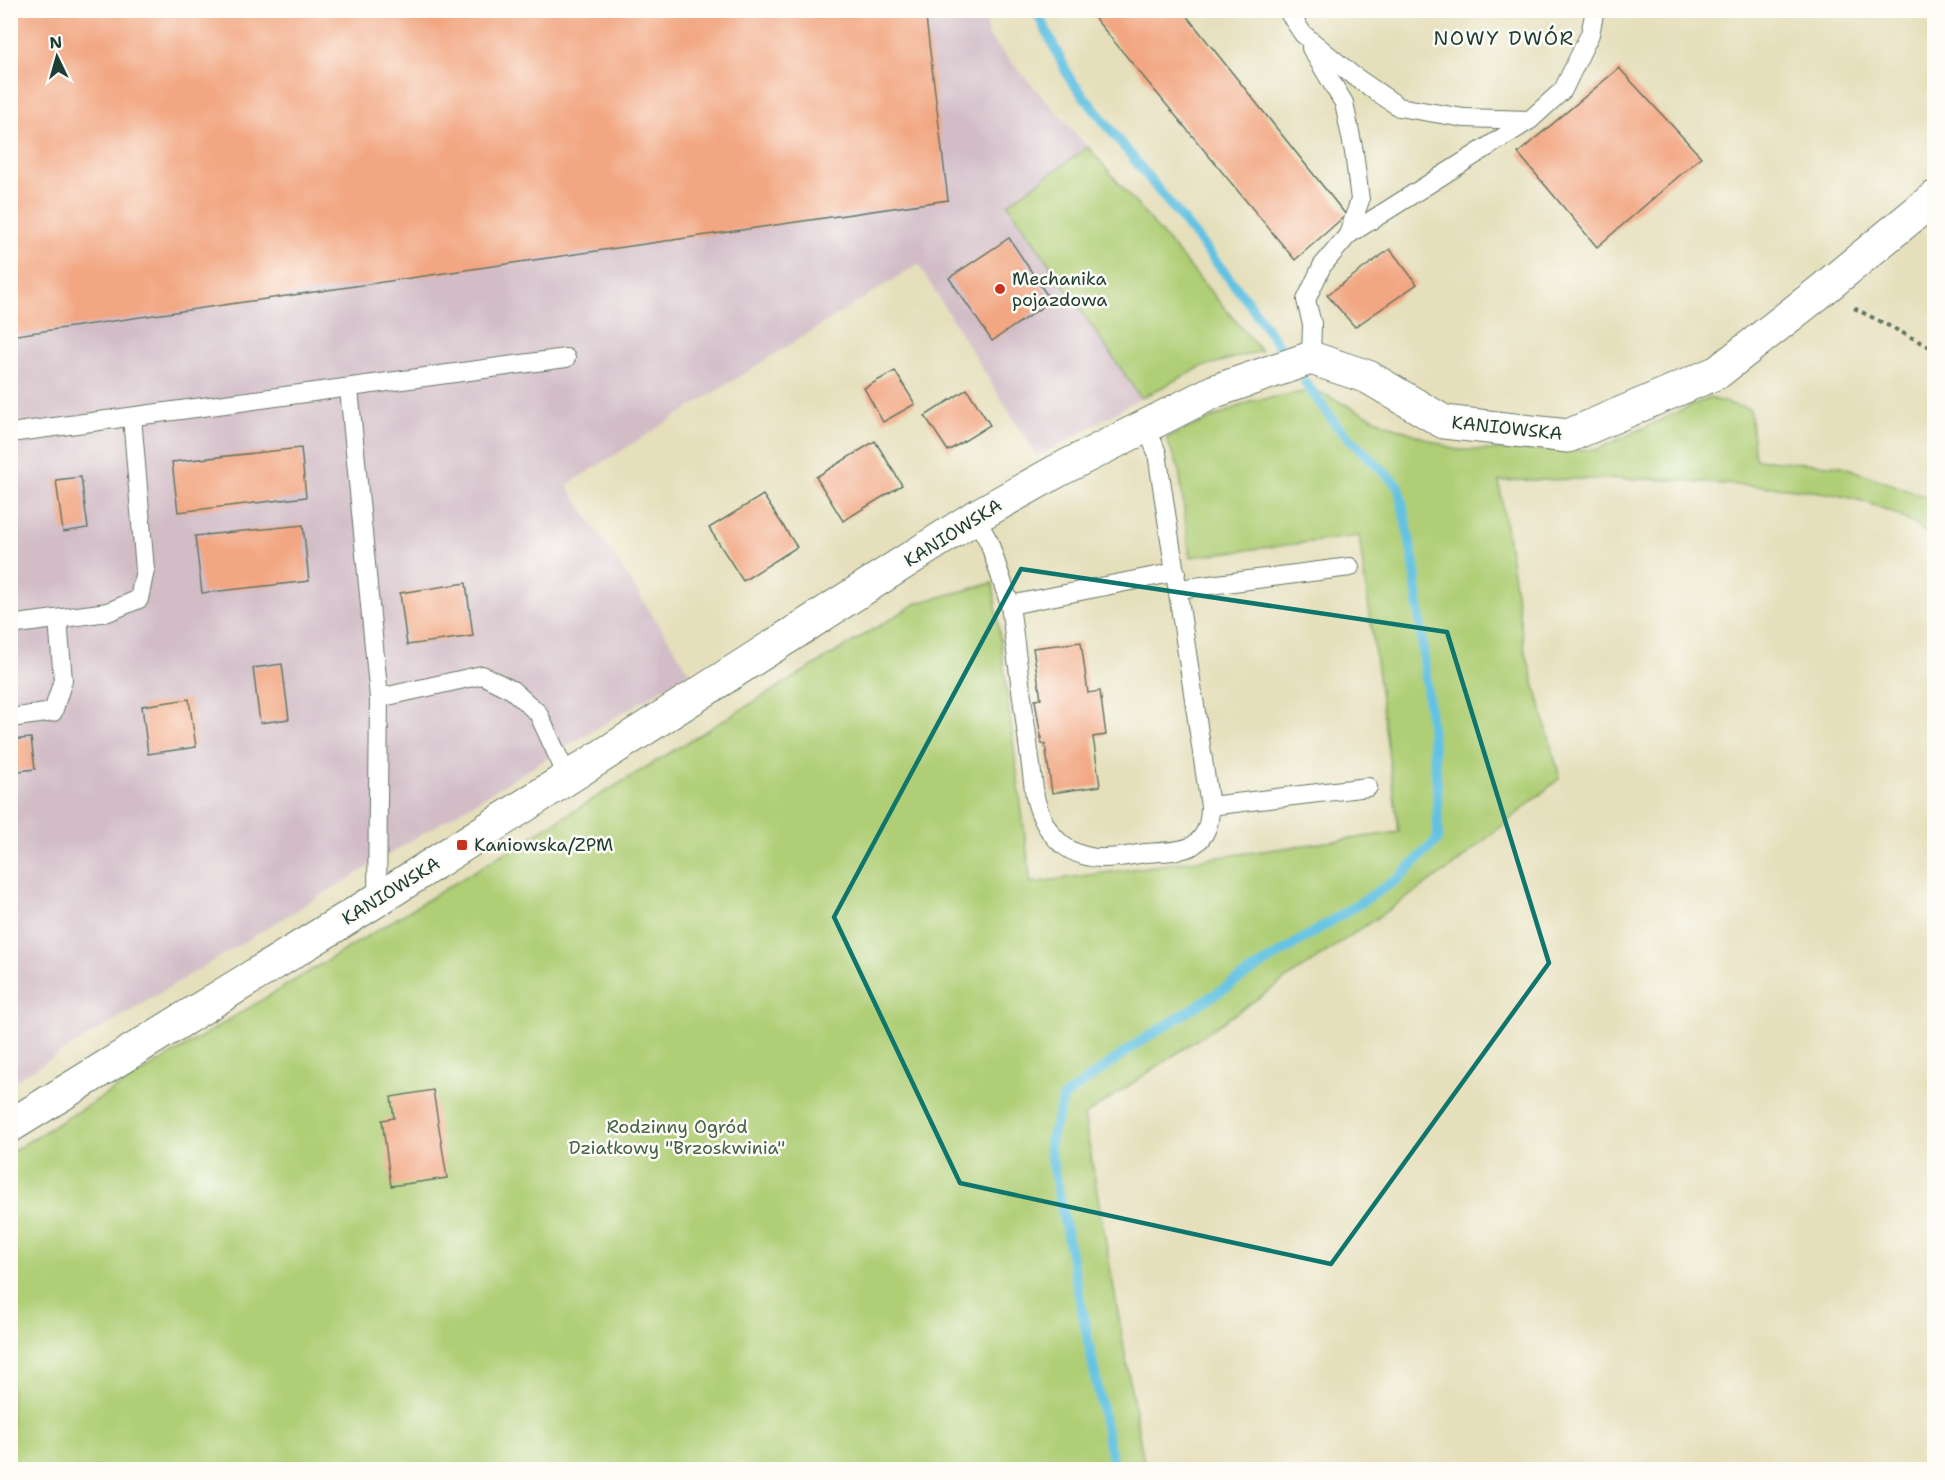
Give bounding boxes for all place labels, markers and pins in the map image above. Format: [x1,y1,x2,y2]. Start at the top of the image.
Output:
place label: Mechanika pojazdowa [1012,267,1107,312]
marker: Mechanika pojazdowa [993,282,1007,296]
place label: Kaniowska/ZPM [474,833,613,857]
marker: Kaniowska/ZPM [455,838,469,852]

